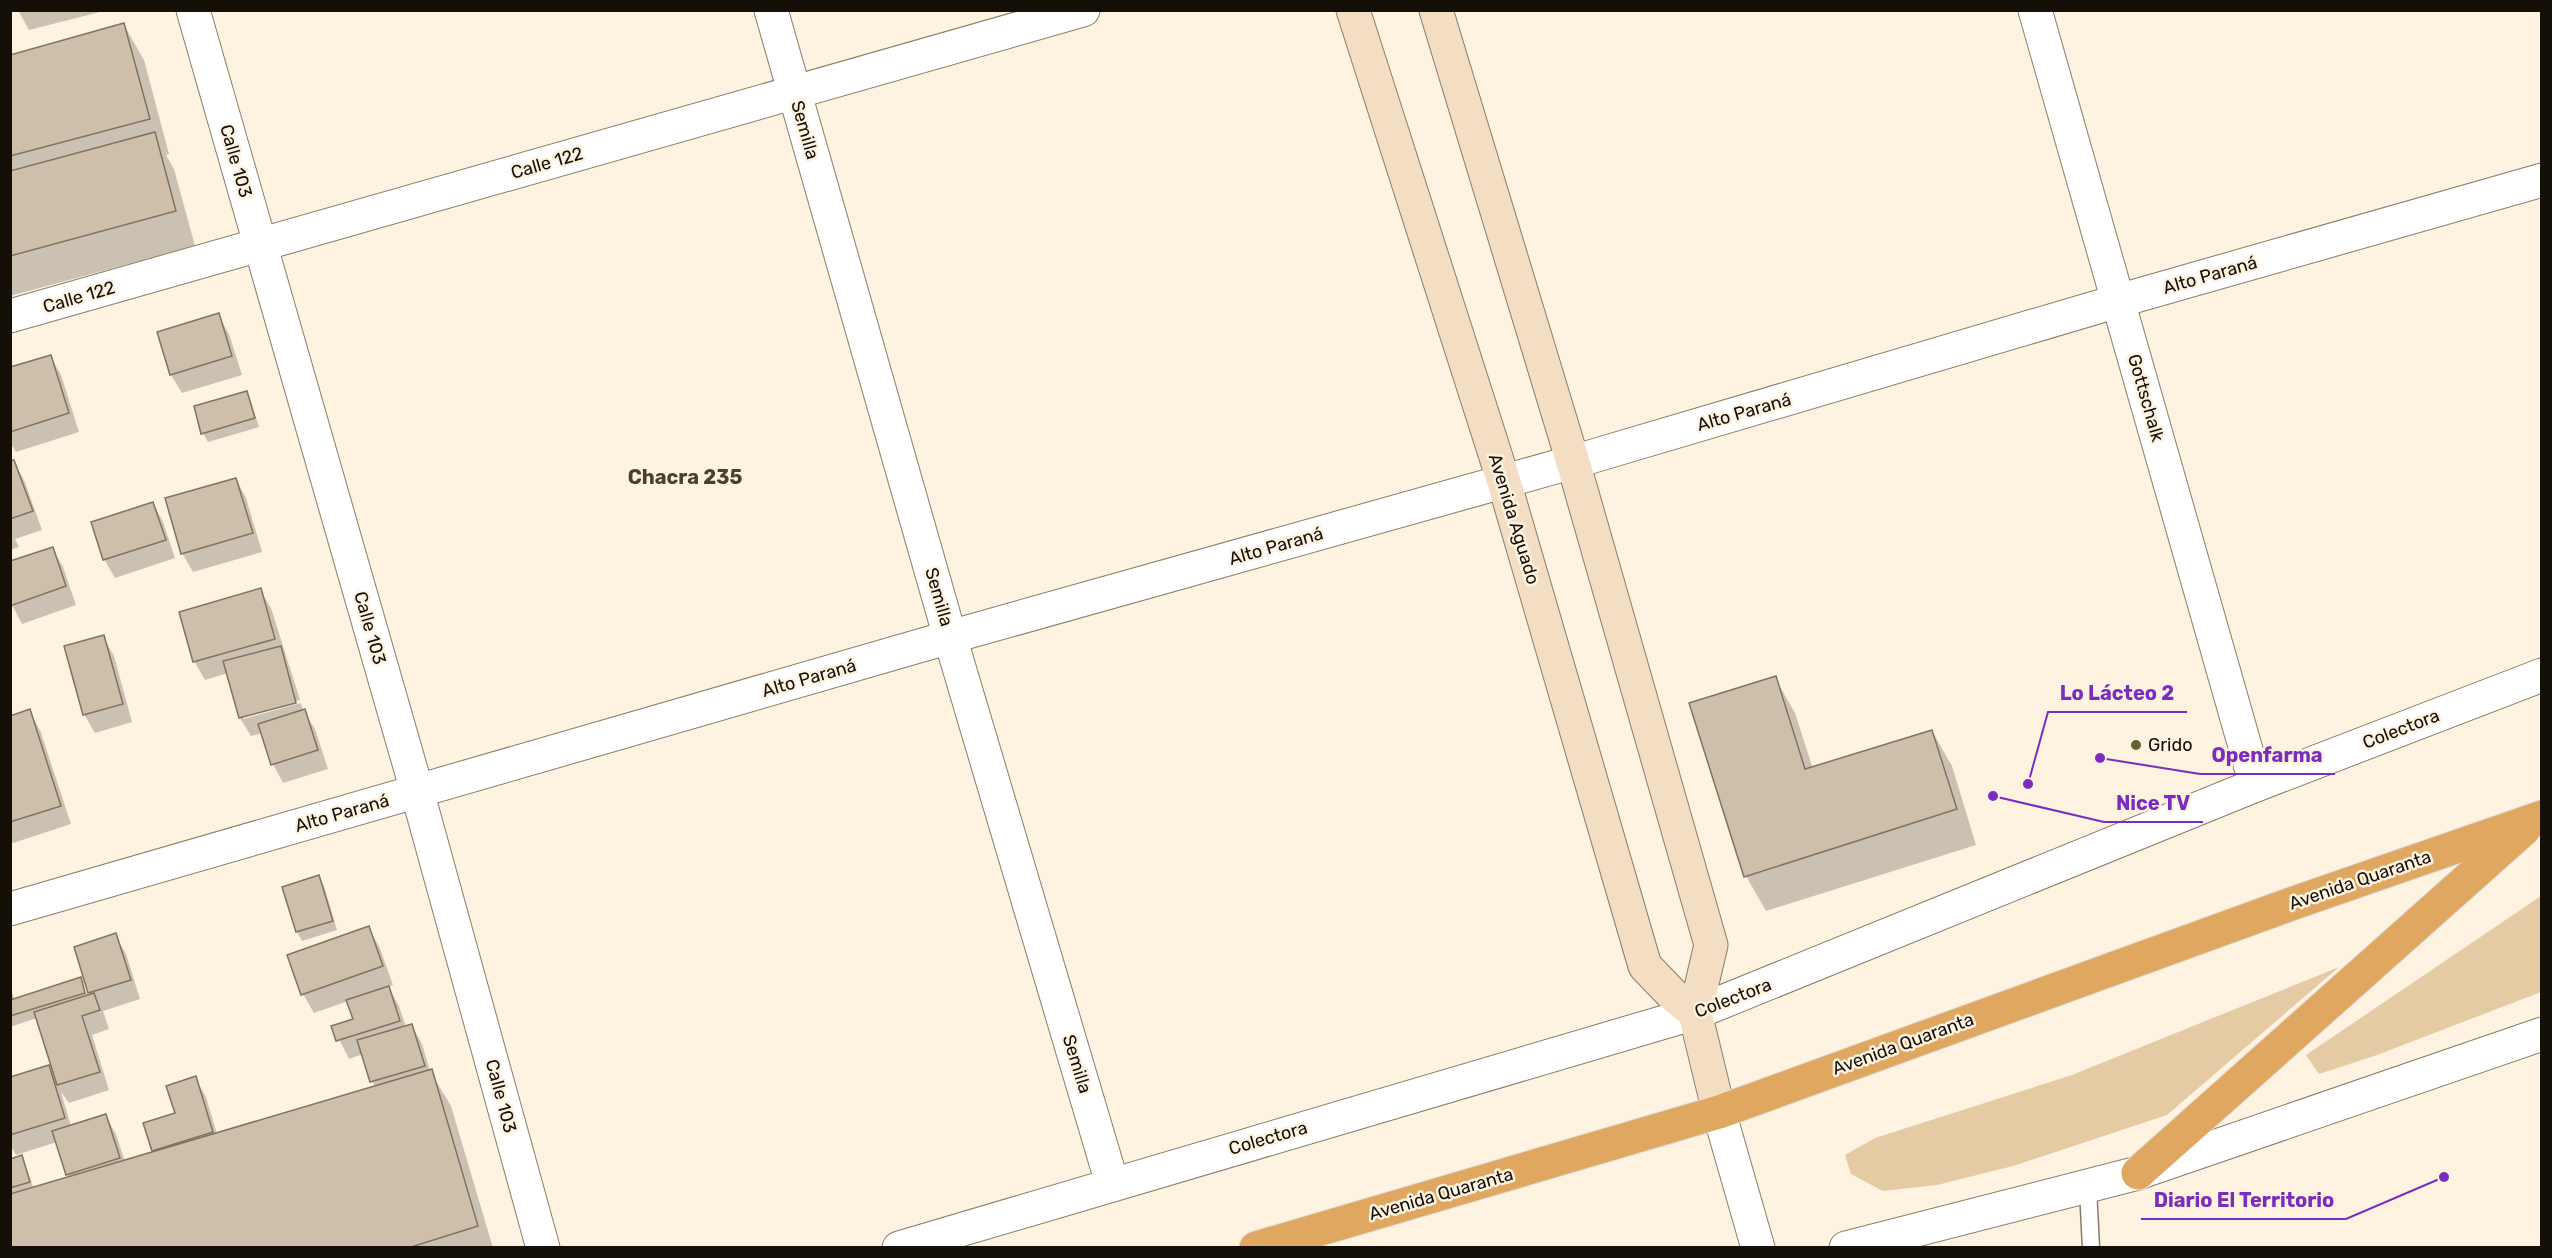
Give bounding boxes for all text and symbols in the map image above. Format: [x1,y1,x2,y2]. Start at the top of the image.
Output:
street label: Semilla [786,98,824,162]
street label: Calle 103 [215,122,257,200]
street label: Calle 122 [508,142,586,184]
street label: Alto Paraná [2160,251,2260,299]
street label: Calle 122 [40,276,118,318]
street label: Gottschalk [2123,352,2169,445]
street label: Alto Paraná [1694,388,1794,436]
street label: Avenida Aguado [1484,451,1544,587]
district label: Chacra 235 [628,465,742,489]
street label: Alto Paraná [1226,522,1326,570]
street label: Semilla [920,565,958,629]
street label: Calle 103 [349,589,391,667]
street label: Alto Paraná [759,654,859,702]
callout: Lo Lácteo 2 [2048,674,2187,712]
text: Lo Lácteo 2 [2060,681,2174,705]
street label: Colectora [2359,704,2443,754]
place label: Grido [2148,734,2193,756]
callout: Openfarma [2200,736,2335,774]
marker: Grido [2129,738,2143,752]
text: Openfarma [2211,743,2323,767]
callout: Nice TV [2104,784,2203,822]
street label: Alto Paraná [292,789,392,837]
text: Nice TV [2116,791,2190,815]
street label: Avenida Quaranta [2286,845,2434,915]
street label: Colectora [1691,973,1775,1023]
street label: Avenida Quaranta [1829,1008,1977,1080]
street label: Semilla [1058,1032,1096,1096]
street label: Calle 103 [481,1057,521,1135]
street label: Colectora [1226,1116,1310,1160]
street label: Avenida Quaranta [1366,1163,1516,1225]
callout: Diario El Territorio [2141,1181,2346,1219]
text: Diario El Territorio [2154,1188,2334,1212]

